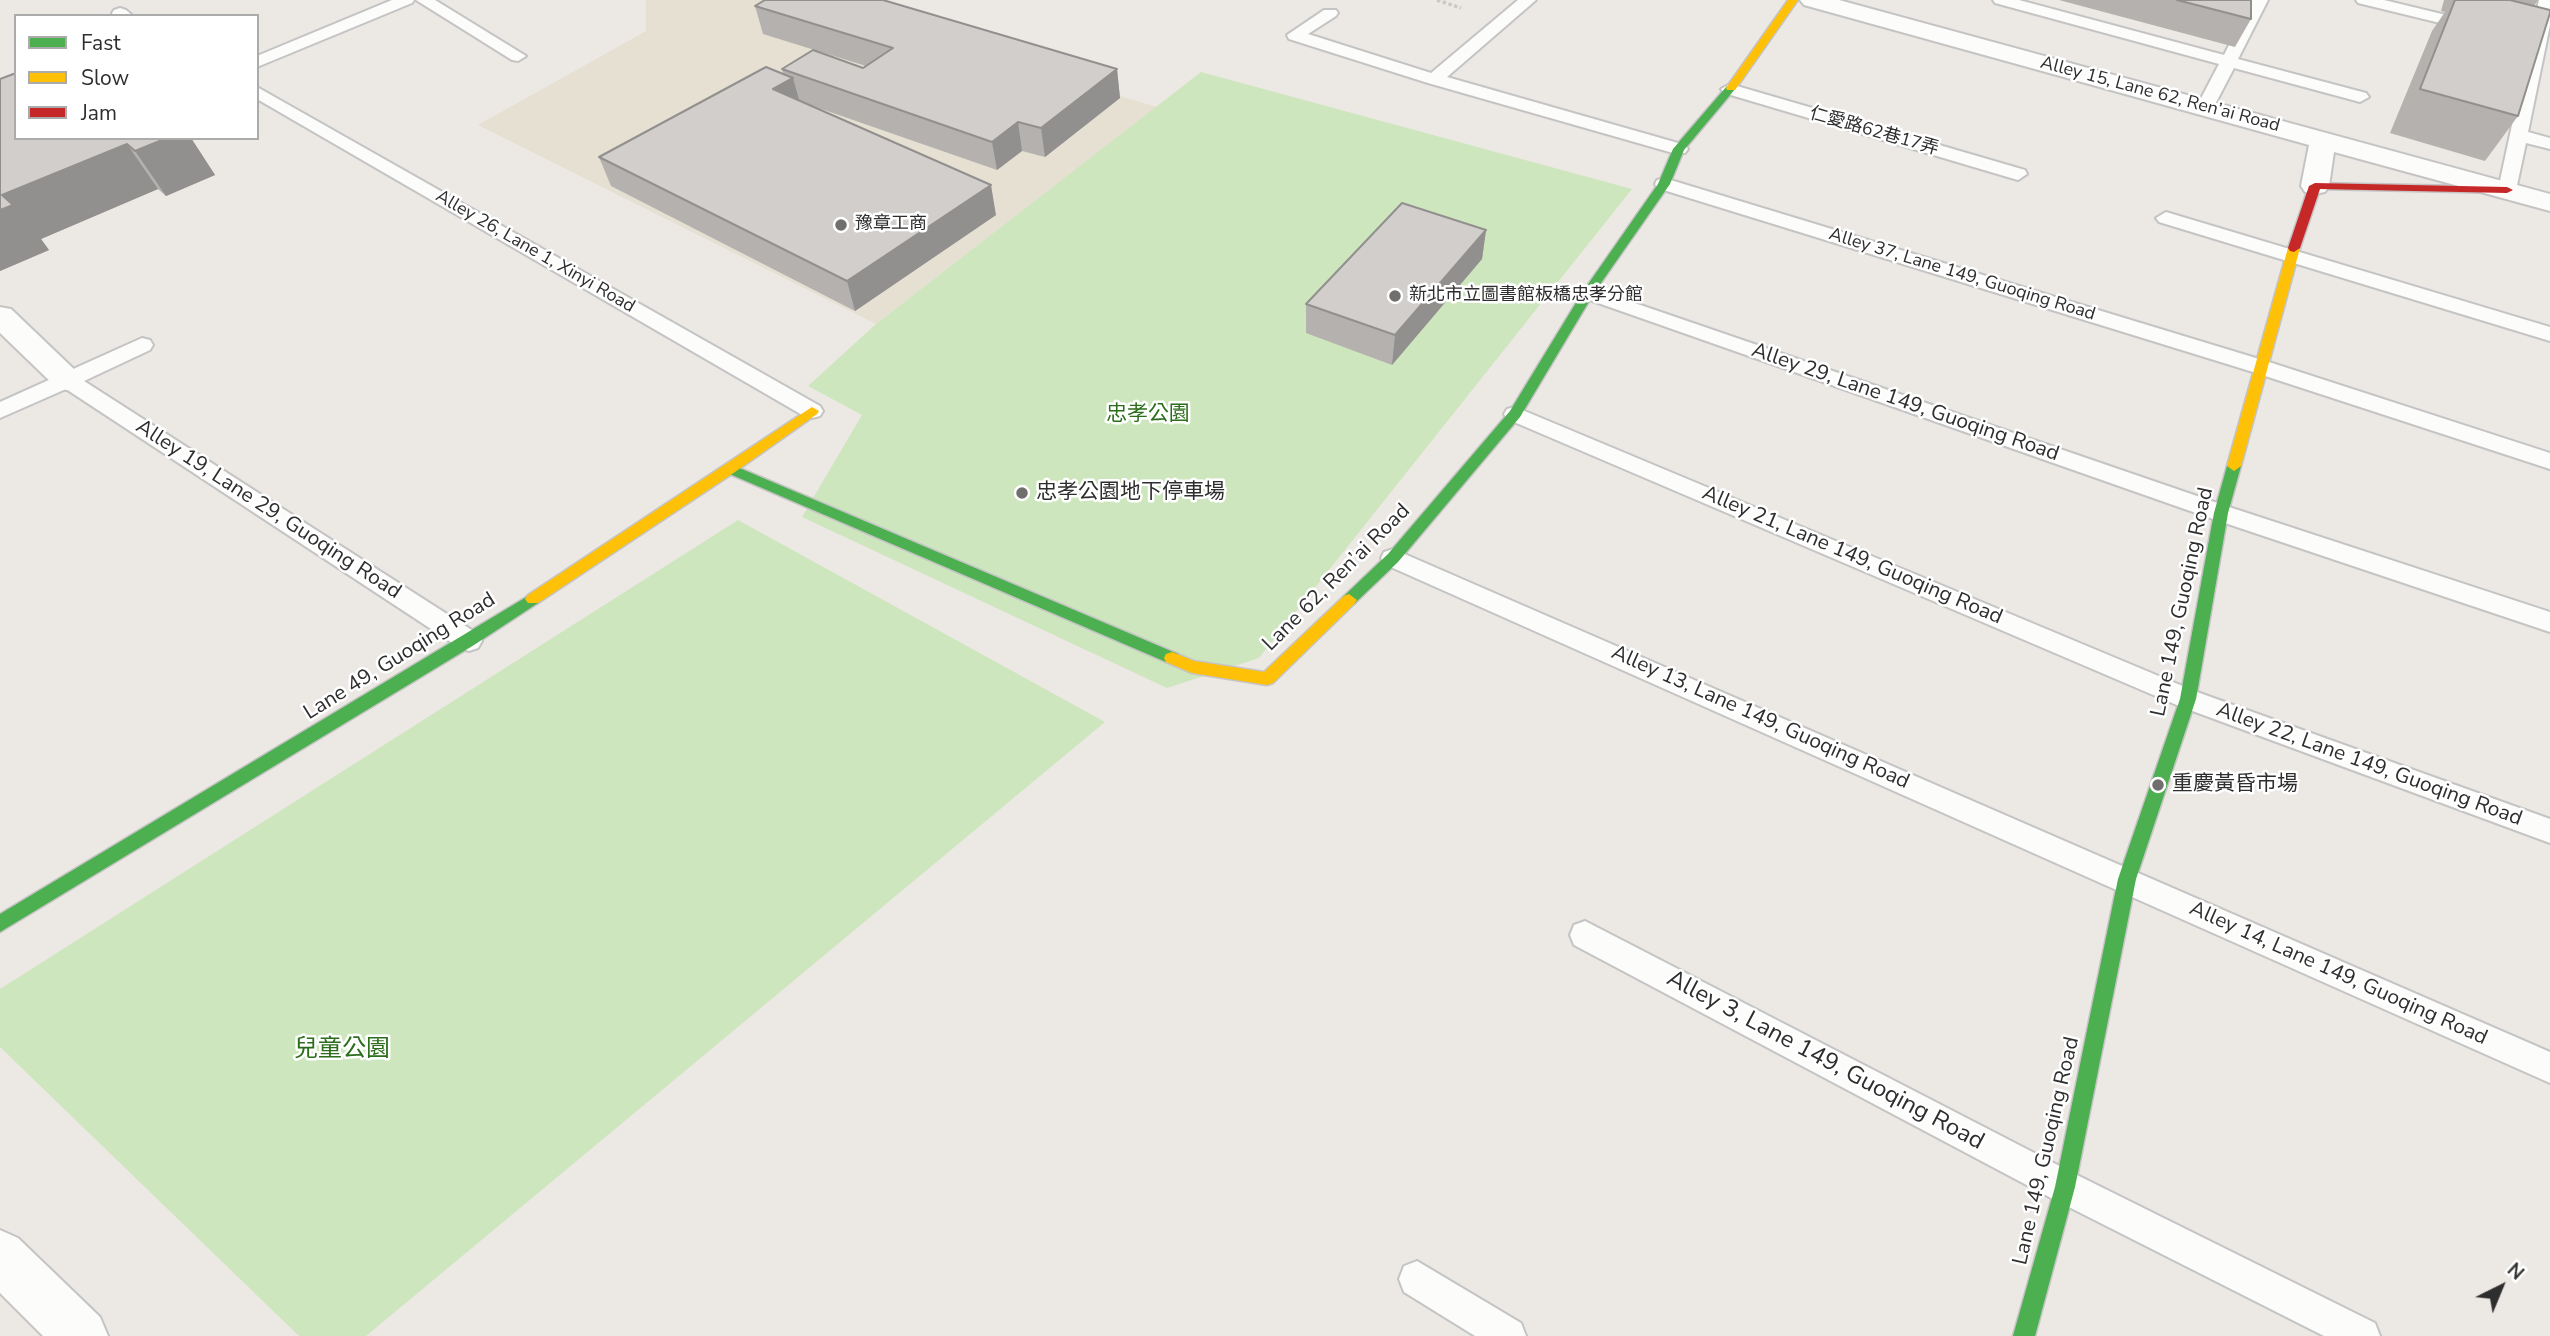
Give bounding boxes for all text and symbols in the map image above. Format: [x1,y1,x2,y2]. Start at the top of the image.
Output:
legend [14,14,259,140]
text: Fast [81,29,121,57]
street label: Alley 15, Lane 62, Ren’ai Road [2038,53,2282,137]
text: Slow [81,64,129,92]
text: Jam [81,99,117,127]
street label: 仁愛路62巷17弄 [1807,103,1941,161]
street label: Alley 26, Lane 1, Xinyi Road [431,186,639,318]
place label: 豫章工商 [855,214,927,236]
marker: 豫章工商 [833,217,849,233]
street label: Alley 37, Lane 149, Guoqing Road [1826,224,2098,326]
place label: 新北市立圖書館板橋忠孝分館 [1409,285,1643,307]
marker: 新北市立圖書館板橋忠孝分館 [1387,288,1403,304]
street label: Alley 29, Lane 149, Guoqing Road [1748,338,2062,468]
park label: 忠孝公園 [1106,402,1190,428]
street label: Alley 19, Lane 29, Guoqing Road [131,415,405,605]
place label: 忠孝公園地下停車場 [1036,480,1225,506]
street label: Alley 21, Lane 149, Guoqing Road [1698,481,2006,631]
marker: 忠孝公園地下停車場 [1014,485,1030,501]
street label: Lane 149, Guoqing Road [2146,485,2220,719]
street label: Lane 62, Ren’ai Road [1258,499,1416,657]
street label: Lane 49, Guoqing Road [300,588,500,726]
street label: Alley 13, Lane 149, Guoqing Road [1607,641,1913,795]
street label: Alley 22, Lane 149, Guoqing Road [2213,698,2525,832]
place label: 重慶黃昏市場 [2172,772,2298,798]
marker: 重慶黃昏市場 [2150,777,2166,793]
street label: Alley 14, Lane 149, Guoqing Road [2185,897,2491,1051]
street label: Alley 3, Lane 149, Guoqing Road [1661,965,1989,1157]
street label: Lane 149, Guoqing Road [2008,1034,2086,1268]
park label: 兒童公園 [294,1036,390,1064]
north arrow [2466,1252,2536,1322]
text: N [2501,1257,2529,1286]

